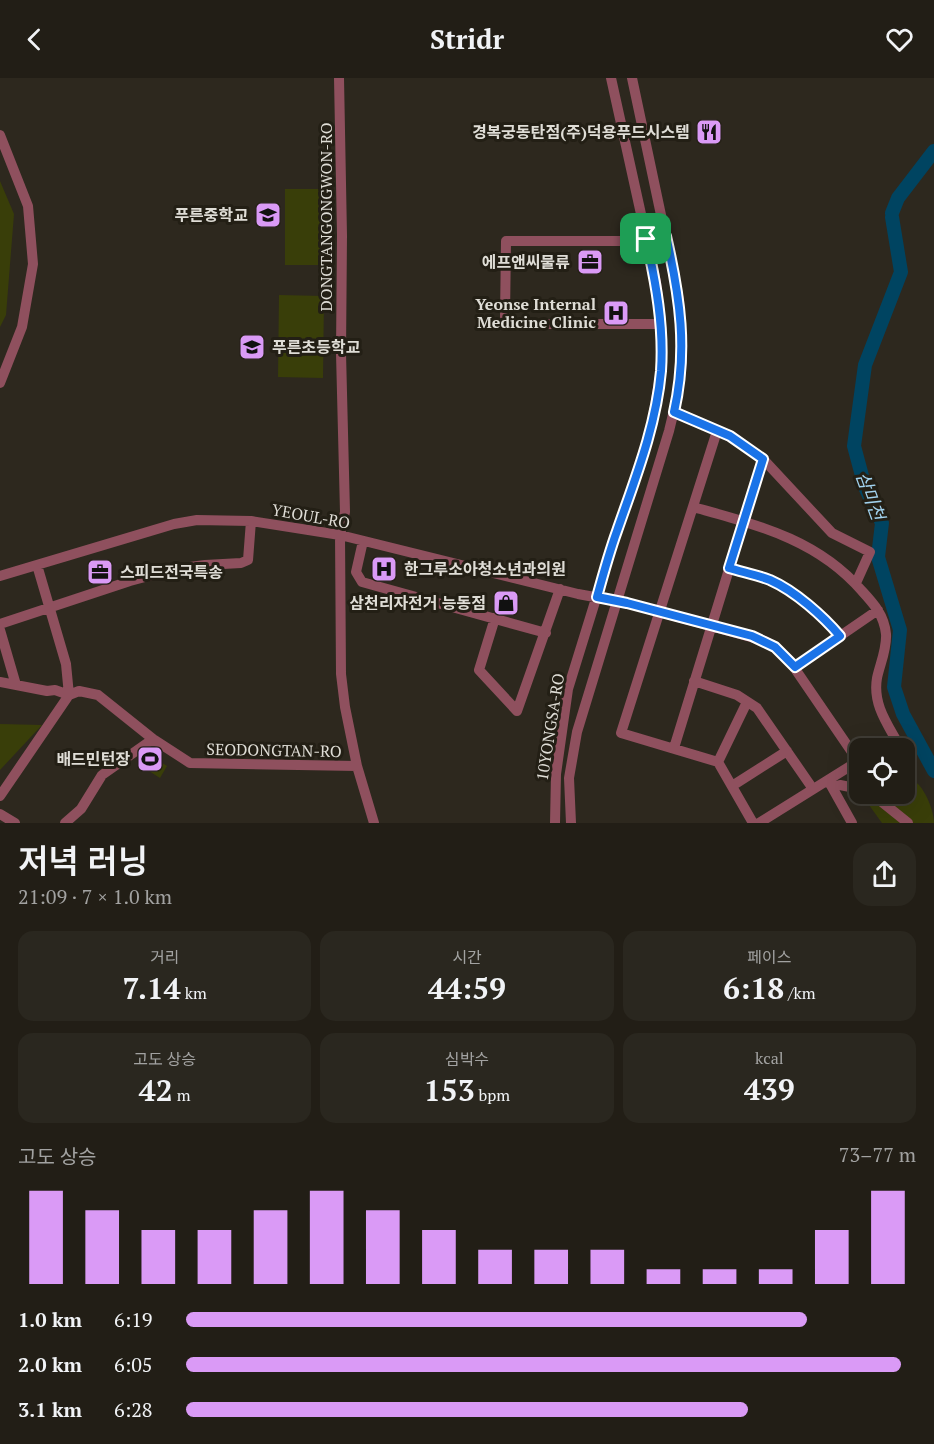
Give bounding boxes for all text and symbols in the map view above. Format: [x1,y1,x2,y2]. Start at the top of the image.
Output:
text: Stridr [430,21,504,57]
icon: back [18,23,51,56]
icon: heart [883,23,916,56]
restaurant icon: 경복궁동탄점(주)덕용푸드시스템 [694,117,724,147]
place label: 경복궁동탄점(주)덕용푸드시스템 [472,121,690,143]
street label: DONGTANGONGWON-RO [315,122,337,312]
school or university icon: 푸른중학교 [253,200,283,230]
place label: 푸른중학교 [174,204,248,226]
pin [620,213,671,264]
icon: arrive [629,222,662,255]
office icon: 에프앤씨물류 [575,247,605,277]
place label: 에프앤씨물류 [482,251,570,273]
place label: Yeonse Internal Medicine Clinic [475,293,596,333]
hospital icon: Yeonse Internal Medicine Clinic [601,298,631,328]
school or university icon: 푸른초등학교 [237,332,267,362]
place label: 푸른초등학교 [272,336,361,358]
water label: 삼미천 [851,468,892,525]
street label: YEOUL-RO [270,498,352,534]
hospital icon: 한그루소아청소년과의원 [369,554,399,584]
office icon: 스피드전국특송 [85,557,115,587]
place label: 한그루소아청소년과의원 [404,558,566,580]
place label: 스피드전국특송 [120,561,223,583]
shop icon: 삼천리자전거 능동점 [491,588,521,618]
place label: 삼천리자전거 능동점 [349,592,486,614]
street label: 10YONGSA-RO [531,672,569,782]
street label: SEODONGTAN-RO [206,738,342,762]
map controls [849,738,915,804]
button: locate [849,738,915,804]
sports icon: 배드민턴장 [135,744,165,774]
place label: 배드민턴장 [56,748,130,770]
text: 저녁 러닝 [18,839,148,882]
button: share [853,843,916,906]
text: 21:09 · 7 × 1.0 km [18,883,172,910]
text: 거리 [150,946,179,968]
text: 시간 [452,946,482,968]
text: 페이스 [747,946,791,968]
text: 7.14 [123,968,181,1008]
text: 44:59 [428,968,506,1008]
text: 6:18 [723,968,784,1008]
text: km [181,982,207,1004]
text: /km [784,982,816,1004]
text: kcal [755,1047,784,1069]
text: 고도 상승 [133,1048,196,1070]
text: 심박수 [445,1048,489,1070]
text: 439 [744,1069,795,1109]
text: 42 [139,1070,173,1110]
text: 153 [424,1070,475,1110]
text: m [173,1084,190,1106]
text: bpm [475,1084,510,1106]
text: 73–77 m [839,1141,916,1168]
text: 고도 상승 [18,1143,96,1170]
text: 1.0 km [18,1306,82,1333]
text: 6:19 [114,1306,153,1333]
text: 2.0 km [18,1351,82,1378]
text: 6:05 [114,1351,153,1378]
text: 3.1 km [18,1396,82,1423]
text: 6:28 [114,1396,153,1423]

